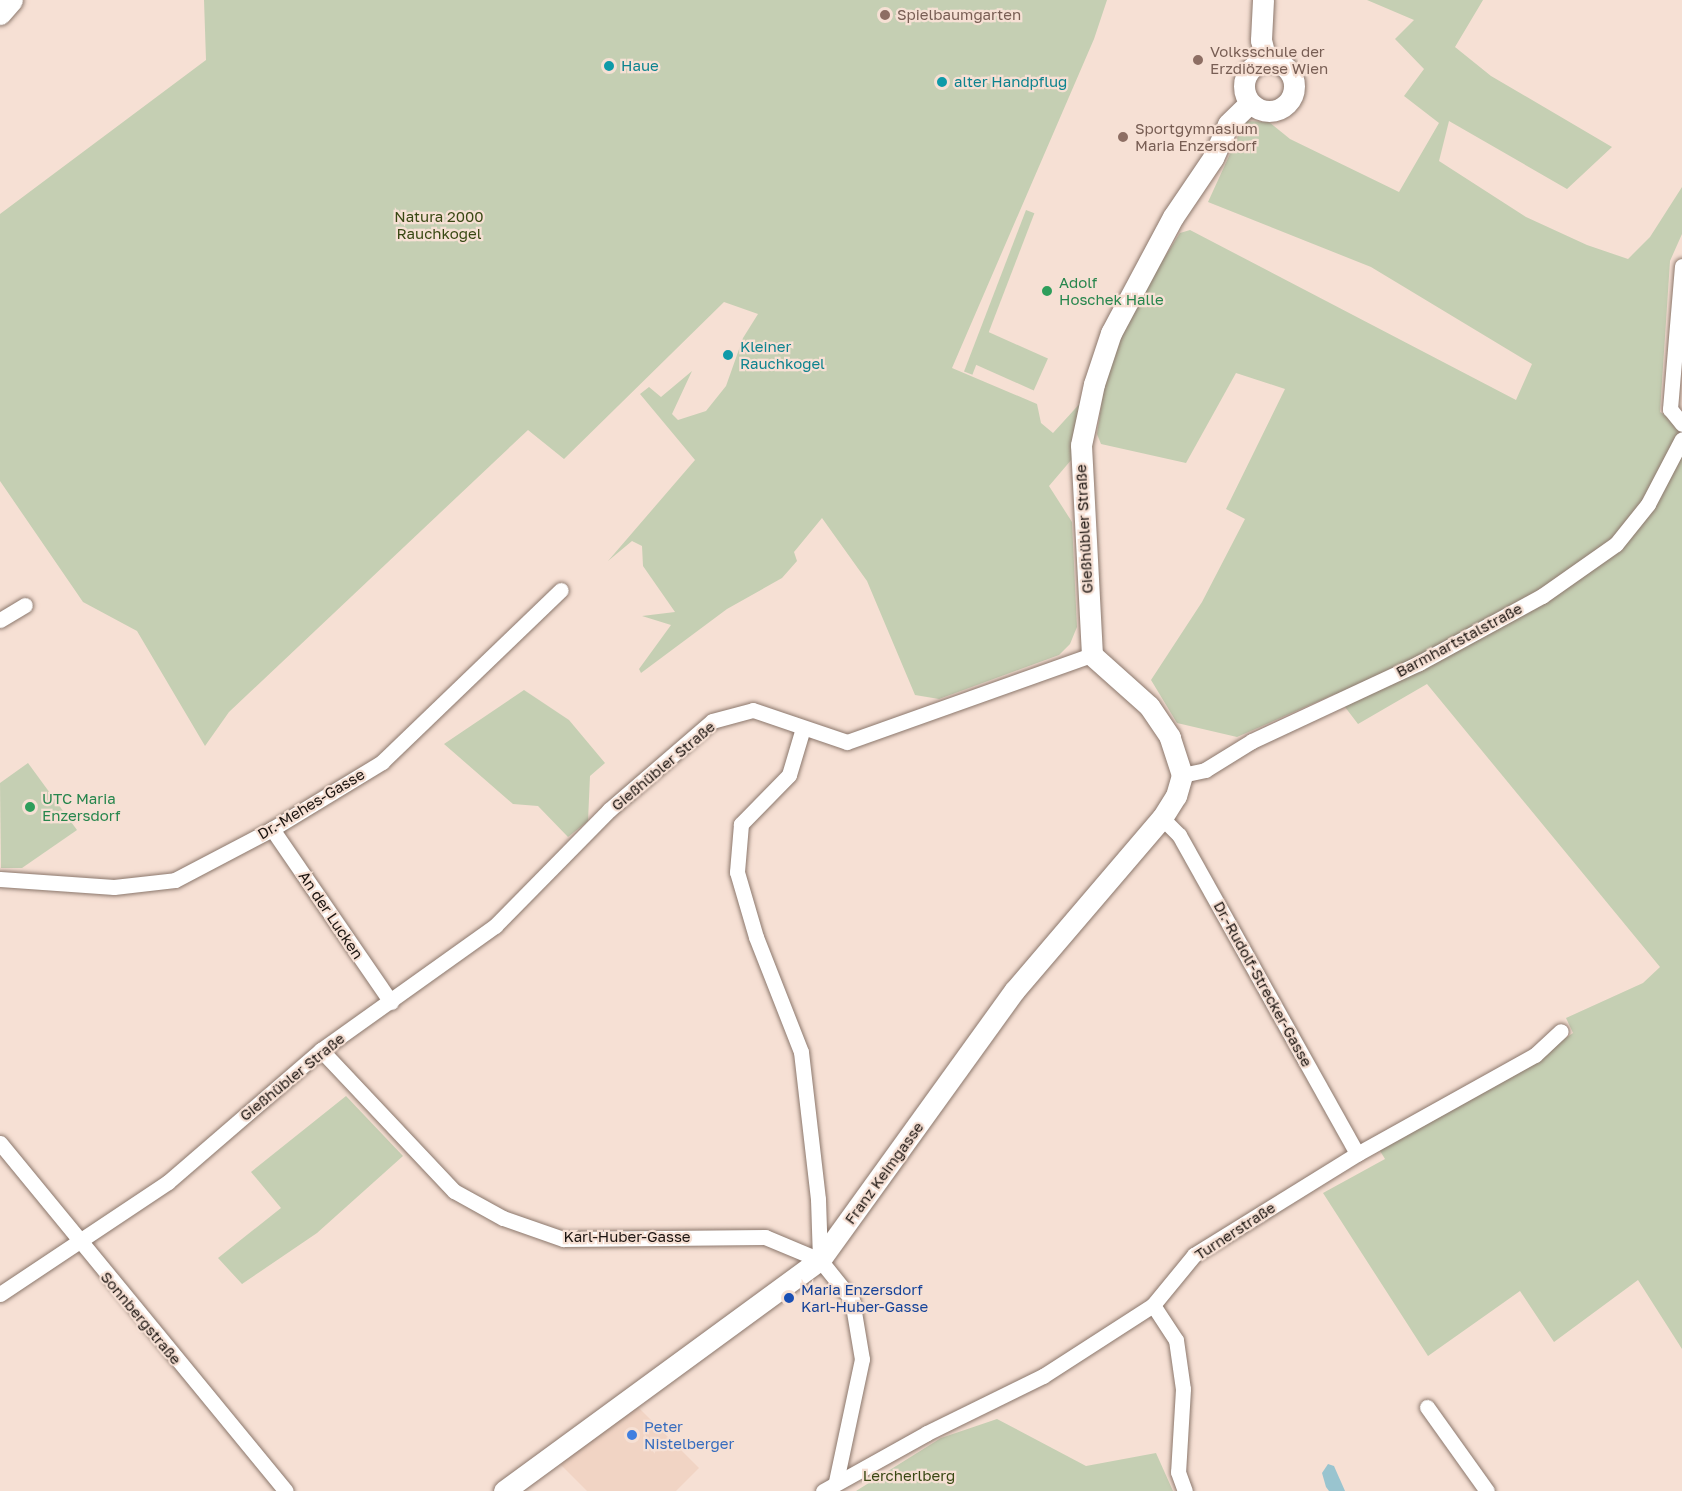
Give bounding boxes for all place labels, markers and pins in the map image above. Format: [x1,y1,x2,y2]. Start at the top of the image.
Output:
place label: Spielbaumgarten [897,6,1021,24]
marker: Spielbaumgarten [878,8,892,22]
place label: Volksschule der Erzdiözese Wien [1210,42,1328,77]
marker: Volksschule der Erzdiözese Wien [1191,53,1205,67]
place label: Haue [621,57,659,75]
marker: Haue [602,59,616,73]
place label: alter Handpflug [954,73,1067,91]
marker: alter Handpflug [935,75,949,89]
place label: Sportgymnasium Maria Enzersdorf [1135,119,1258,154]
marker: Sportgymnasium Maria Enzersdorf [1116,130,1130,144]
place label: Adolf Hoschek Halle [1059,273,1164,308]
marker: Adolf Hoschek Halle [1040,284,1054,298]
place label: Kleiner Rauchkogel [740,337,825,372]
marker: Kleiner Rauchkogel [721,348,735,362]
place label: UTC Maria Enzersdorf [42,789,120,824]
marker: UTC Maria Enzersdorf [23,800,37,814]
place label: Maria Enzersdorf Karl-Huber-Gasse [801,1280,928,1315]
marker: Maria Enzersdorf Karl-Huber-Gasse [782,1291,796,1305]
place label: Peter Nistelberger [644,1417,734,1452]
marker: Peter Nistelberger [625,1428,639,1442]

